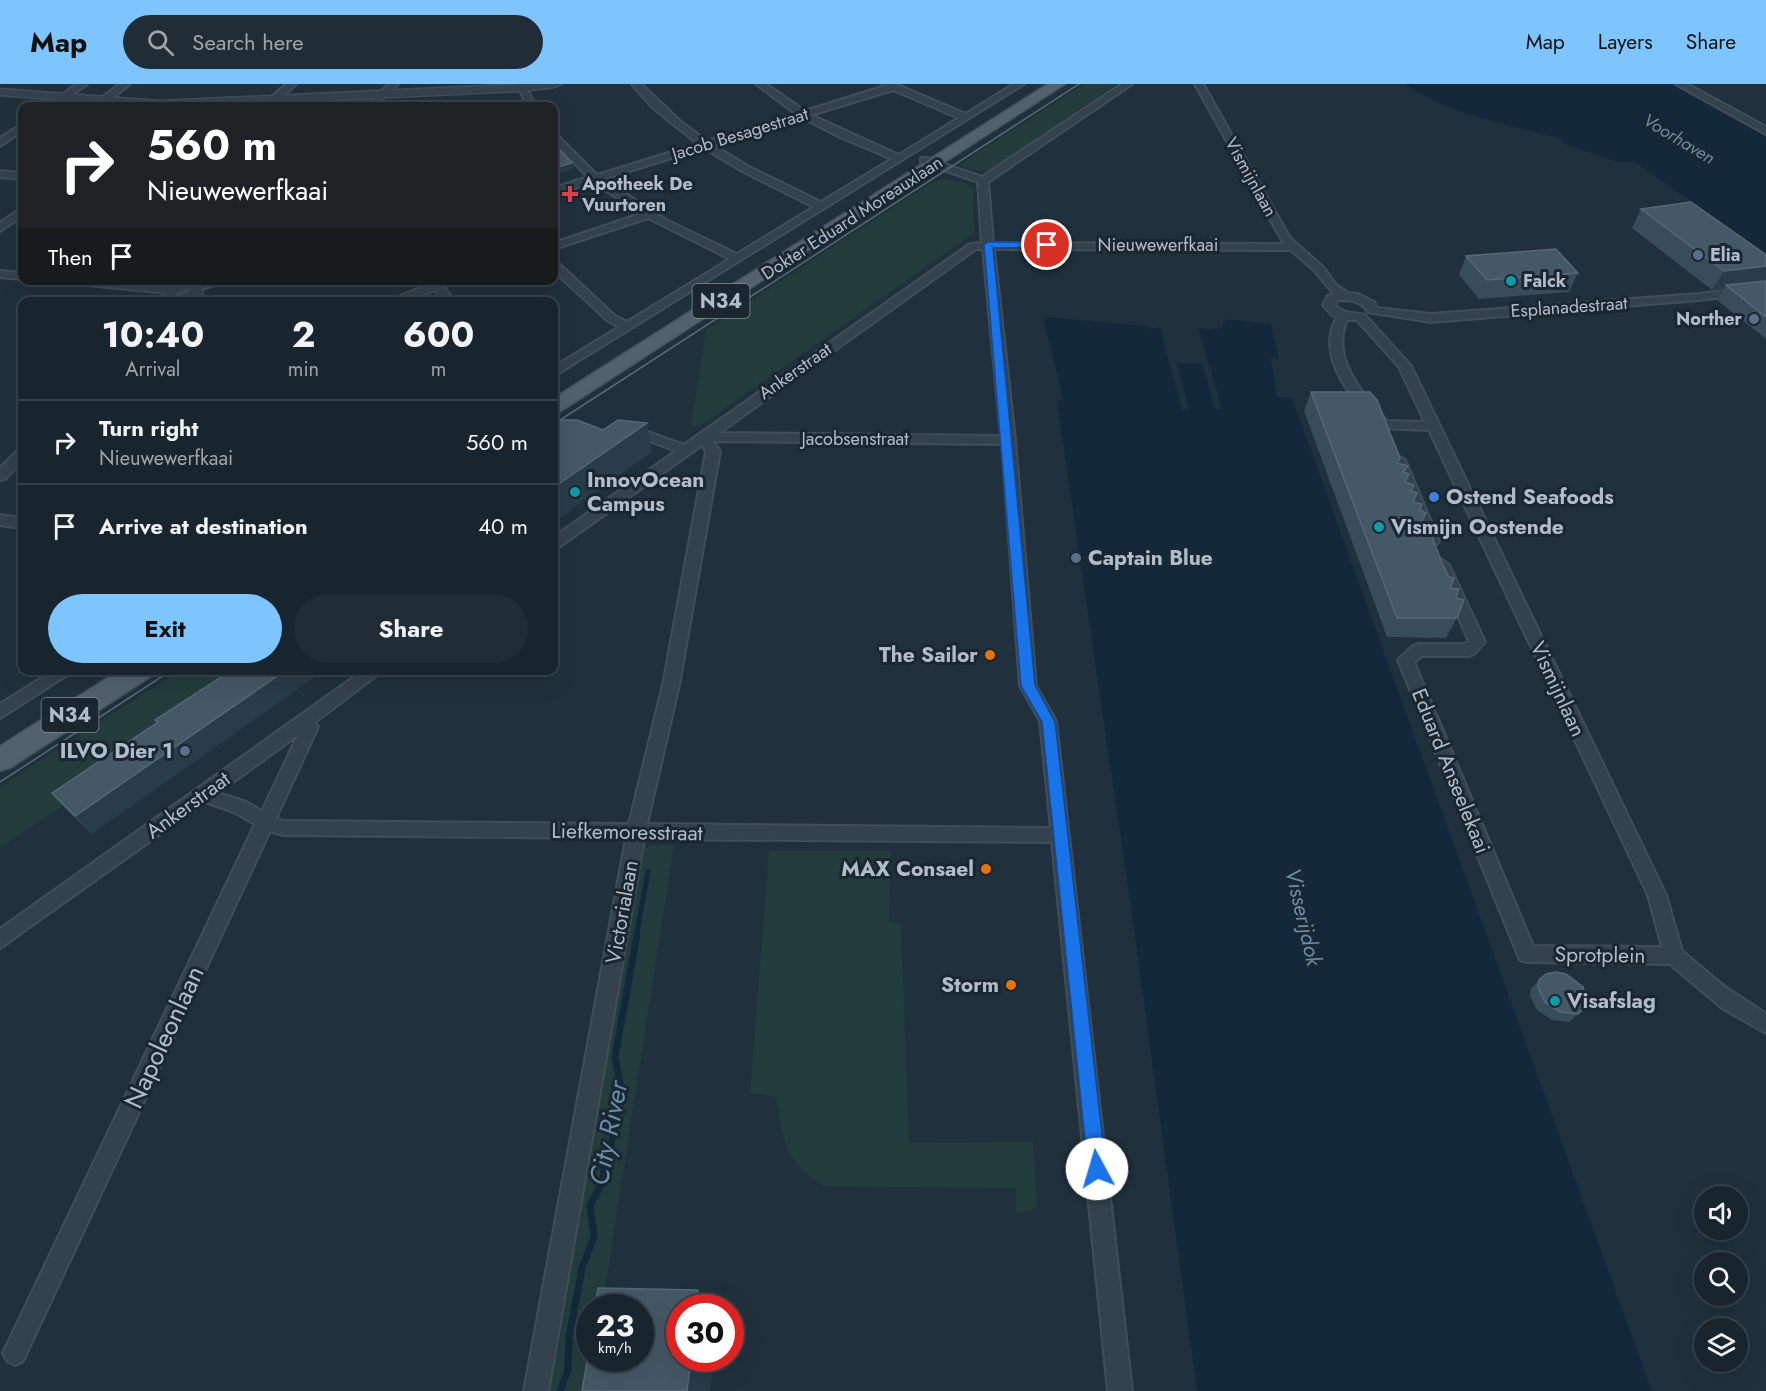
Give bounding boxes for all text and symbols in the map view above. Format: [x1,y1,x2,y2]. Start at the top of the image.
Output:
search box [123,15,543,69]
text: Map [30,22,87,63]
icon: search [144,26,177,59]
text: Search here [192,26,304,58]
text: Map [1526,27,1565,57]
text: Layers [1598,27,1653,57]
text: Share [1686,27,1736,57]
street label: Jacob Besagestraat [667,101,812,168]
water label: Voorhaven [1638,107,1720,171]
text: 560 m [147,115,277,176]
icon: right [48,126,126,204]
street label: Vismijnlaan [1218,132,1284,222]
street label: Dokter Eduard Moreauxlaan [756,150,948,286]
text: Nieuwewerfkaai [147,171,328,210]
place label: Apotheek De Vuurtoren [581,171,693,218]
marker: Apotheek De Vuurtoren [563,187,577,201]
pin [1021,219,1072,270]
icon: arrive [1030,228,1063,261]
street label: Nieuwewerfkaai [1098,232,1218,258]
icon: arrive [105,240,138,273]
text: Then [48,241,93,273]
place label: Elia [1710,242,1740,268]
marker: Elia [1691,248,1705,262]
place label: Falck [1523,268,1567,294]
marker: Falck [1504,274,1518,288]
road number: N34 [692,284,750,318]
street label: Esplanadestraat [1510,290,1629,324]
place label: Norther [1676,306,1743,332]
text: 10:40 [102,308,204,360]
text: 2 [292,308,315,360]
text: 600 [403,308,474,360]
marker: Norther [1747,312,1761,326]
street label: Ankerstraat [753,336,837,406]
text: Arrival [125,355,180,384]
text: min [288,355,319,384]
text: m [431,355,446,384]
text: Turn right [99,412,199,444]
icon: right [48,426,81,459]
text: 560 m [466,426,528,458]
street label: Jacobsenstraat [799,426,909,452]
text: Nieuwewerfkaai [99,444,233,473]
place label: InnovOcean Campus [587,465,704,519]
place label: Ostend Seafoods [1446,482,1614,512]
marker: InnovOcean Campus [568,485,582,499]
marker: Ostend Seafoods [1427,490,1441,504]
icon: arrive [48,510,81,543]
text: Arrive at destination [99,510,308,542]
text: 40 m [478,510,528,542]
place label: Vismijn Oostende [1390,512,1564,542]
marker: Vismijn Oostende [1372,520,1386,534]
place label: Captain Blue [1088,543,1213,573]
marker: Captain Blue [1069,551,1083,565]
button: Exit [48,594,282,663]
button: Share [294,594,528,663]
street label: Vismijnlaan [1523,636,1593,742]
place label: The Sailor [879,640,978,670]
marker: The Sailor [983,648,997,662]
street label: Eduard Anseelekaai [1404,684,1498,858]
road number: N34 [42,698,98,732]
place label: ILVO Dier 1 [60,736,173,766]
marker: ILVO Dier 1 [178,744,192,758]
street label: Ankerstraat [140,764,236,846]
street label: Liefkemoresstraat [551,816,703,848]
place label: MAX Consael [841,854,974,884]
street label: Victorialaan [598,858,646,966]
marker: MAX Consael [979,862,993,876]
water label: Visserijdok [1277,865,1331,971]
street label: Sprotplein [1554,939,1646,971]
street label: Napoleonlaan [114,959,214,1115]
place label: Storm [941,970,999,1000]
marker: Storm [1004,978,1018,992]
place label: Visafslag [1566,986,1656,1016]
marker: Visafslag [1548,994,1562,1008]
water label: City River [579,1075,638,1189]
position arrow [1065,1137,1129,1201]
map controls [1694,1186,1748,1372]
button: sound [1694,1186,1748,1240]
button: search [1694,1252,1748,1306]
speed limit sign: 30 [666,1294,744,1372]
text: 23 [596,1304,634,1347]
button: layers [1694,1318,1748,1372]
text: km/h [598,1337,632,1359]

